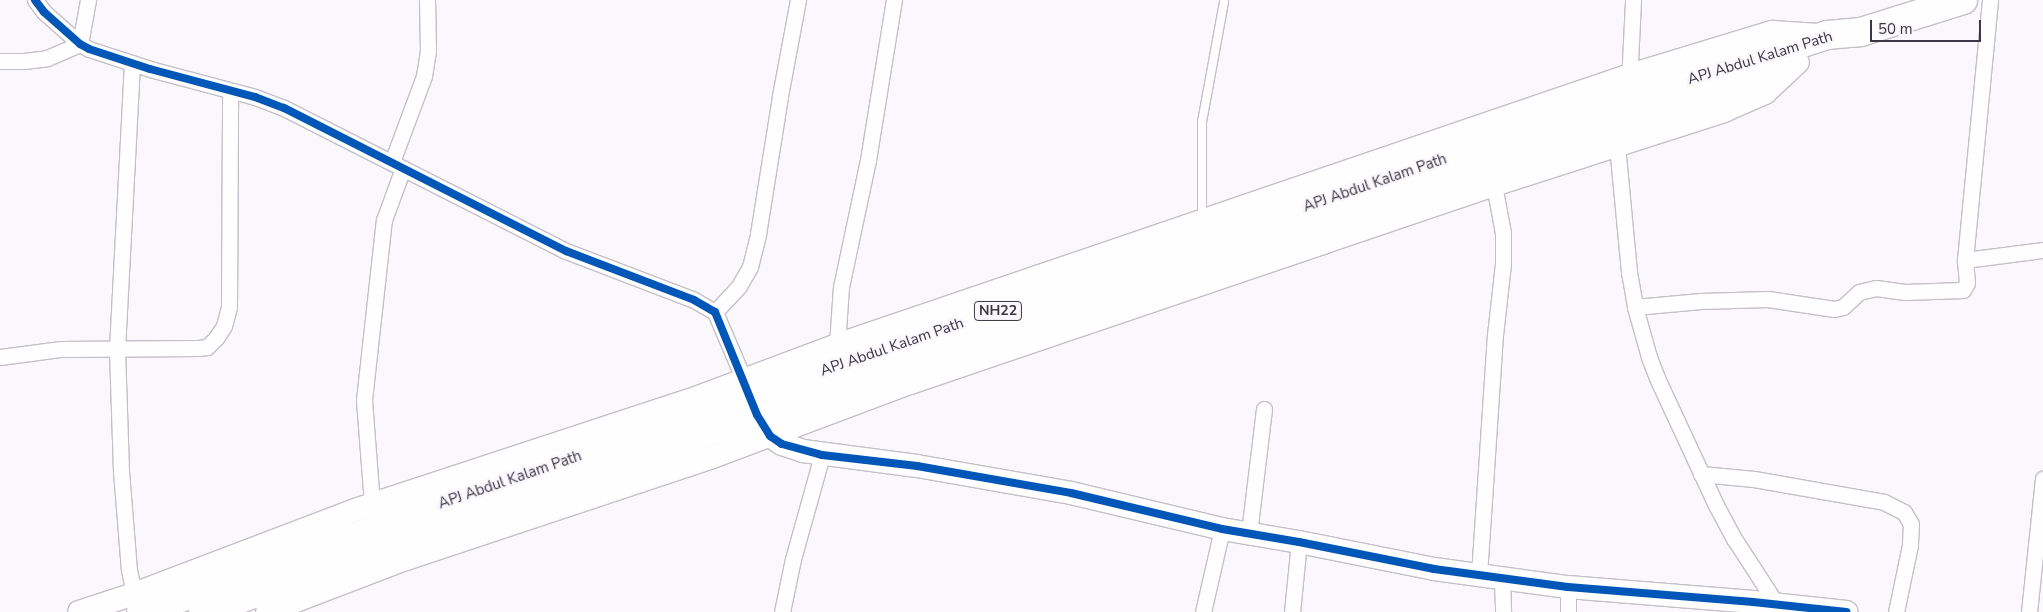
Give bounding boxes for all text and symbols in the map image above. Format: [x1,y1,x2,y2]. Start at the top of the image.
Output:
scale bar [1873,10,1984,42]
text: 50 m [1878,19,1913,39]
street label: APJ Abdul Kalam Path [1685,27,1835,89]
street label: APJ Abdul Kalam Path [1301,150,1449,216]
road number: NH22 [973,300,1023,322]
street label: APJ Abdul Kalam Path [818,314,966,380]
street label: APJ Abdul Kalam Path [436,447,584,513]

